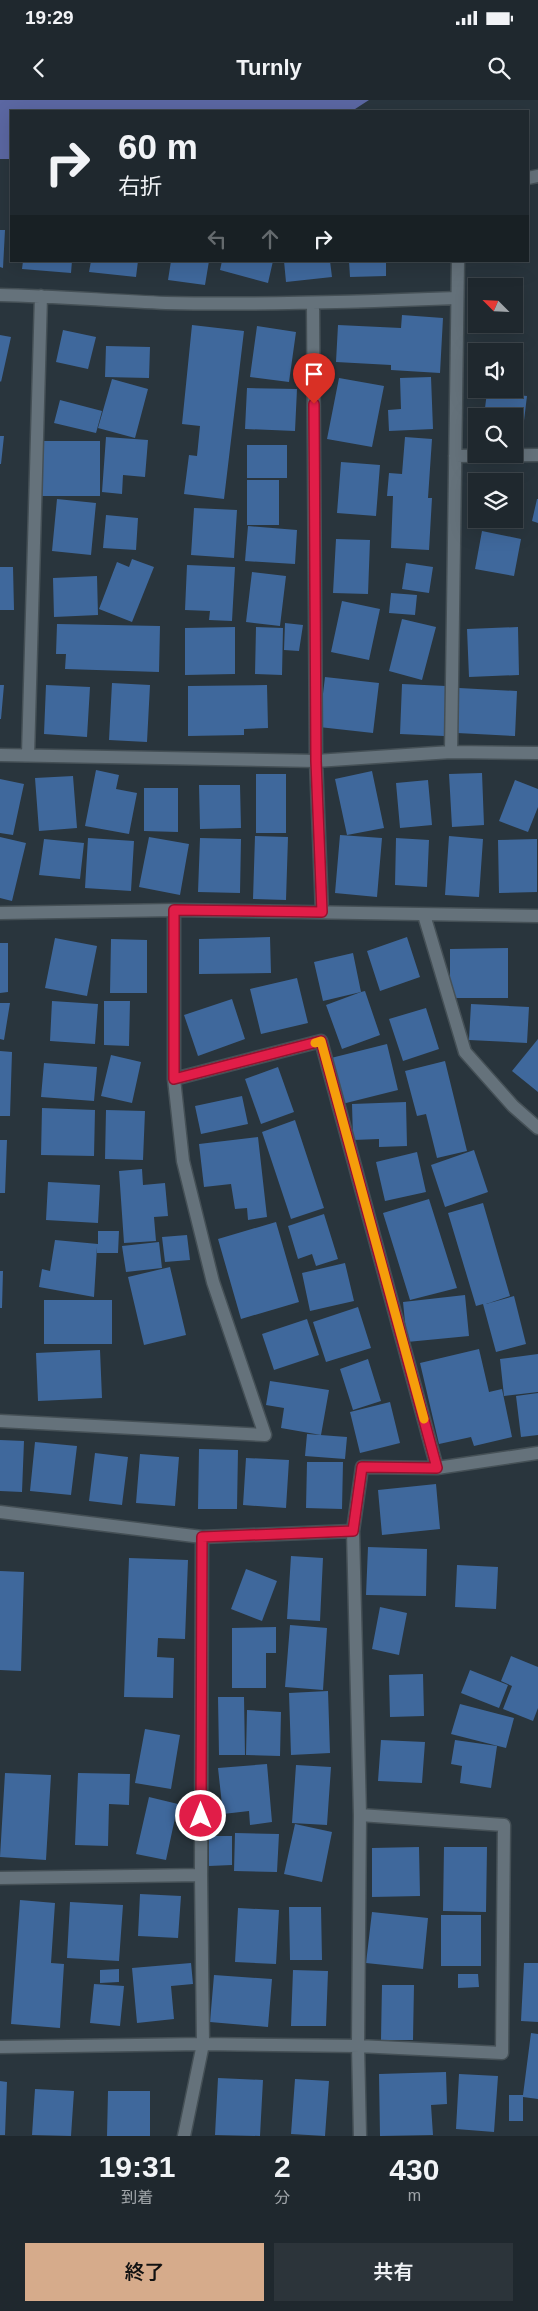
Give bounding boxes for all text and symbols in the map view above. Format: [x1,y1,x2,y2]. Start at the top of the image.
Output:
text: 19:29 [25,7,74,28]
icon: back [25,54,53,82]
icon: search [485,54,513,82]
text: Turnly [236,55,302,80]
text: 60 m [118,127,198,166]
icon: right [35,130,100,195]
text: 右折 [118,174,162,199]
icon: left [203,225,231,253]
icon: ahead [256,225,284,253]
icon: right [309,225,337,253]
north arrow [468,278,522,332]
map controls [468,278,523,528]
button: sound [468,343,523,398]
pin [293,353,335,404]
icon: arrive [300,360,328,388]
button: search [468,408,523,463]
button: layers [468,473,523,528]
position arrow [174,1789,226,1841]
text: 19:31 [99,2150,175,2183]
text: 2 [274,2150,291,2183]
text: 430 [389,2153,439,2186]
text: m [408,2187,421,2204]
text: 到着 [121,2189,153,2206]
text: 分 [274,2189,290,2206]
button: 終了 [25,2243,264,2301]
button: 共有 [274,2243,513,2301]

